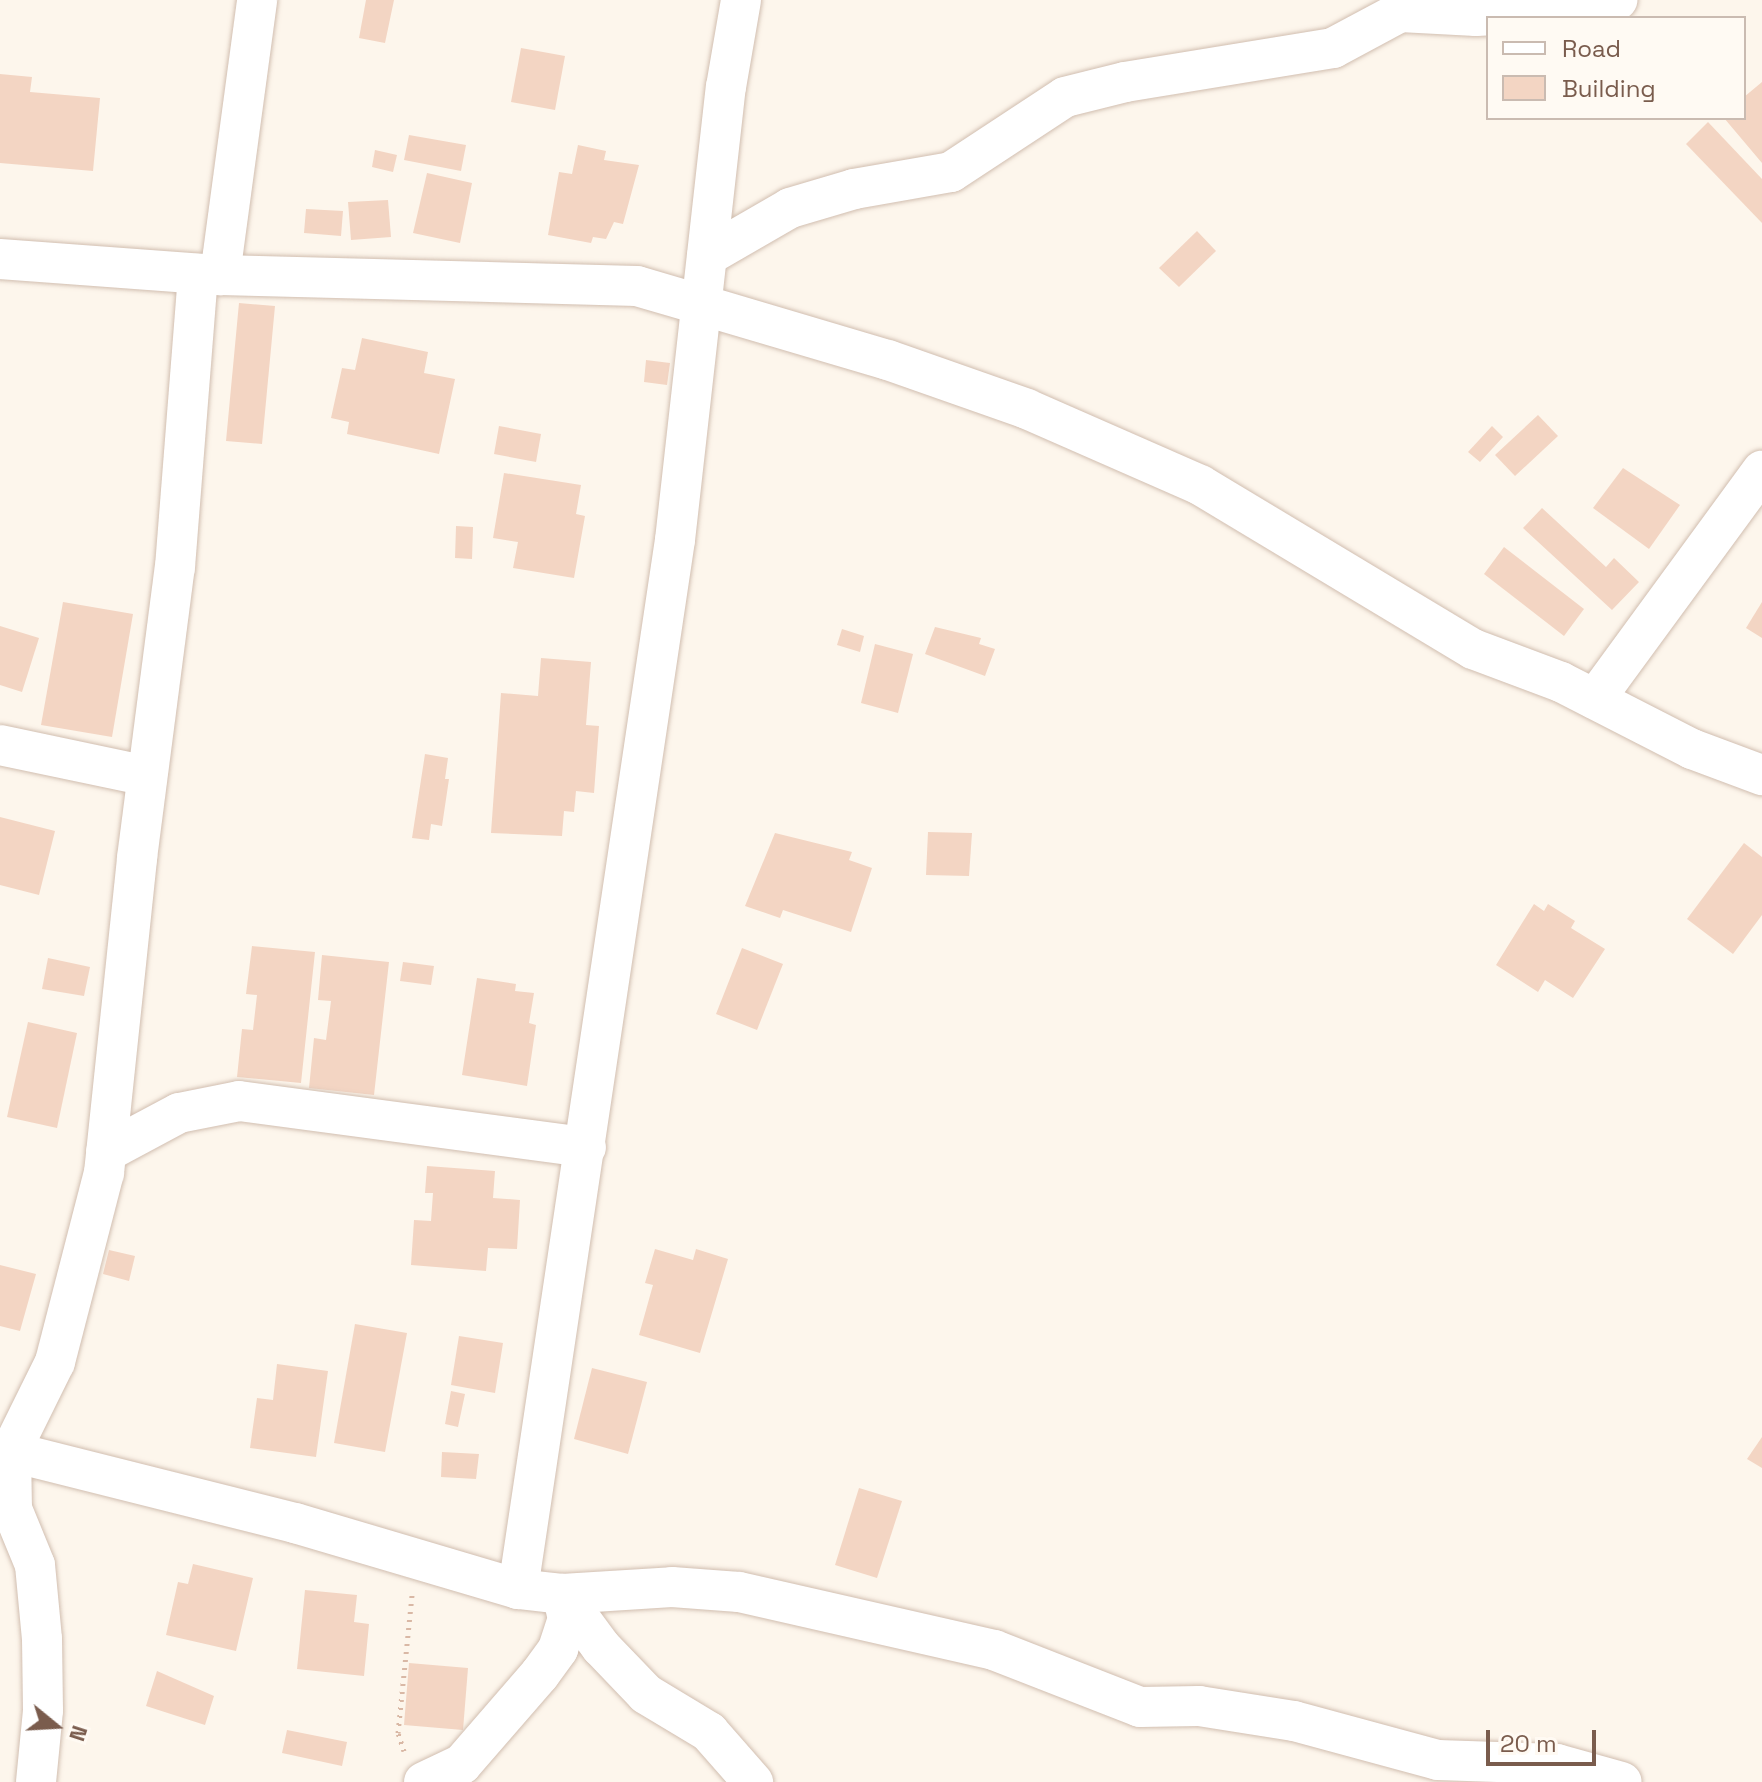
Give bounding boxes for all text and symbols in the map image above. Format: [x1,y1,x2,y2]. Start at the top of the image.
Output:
legend [1486,16,1746,120]
text: Road [1562,33,1621,64]
text: Building [1562,73,1656,104]
north arrow [16,1686,96,1766]
scale bar [1490,1714,1600,1764]
text: N [63,1722,94,1745]
text: 20 m [1500,1728,1557,1759]

